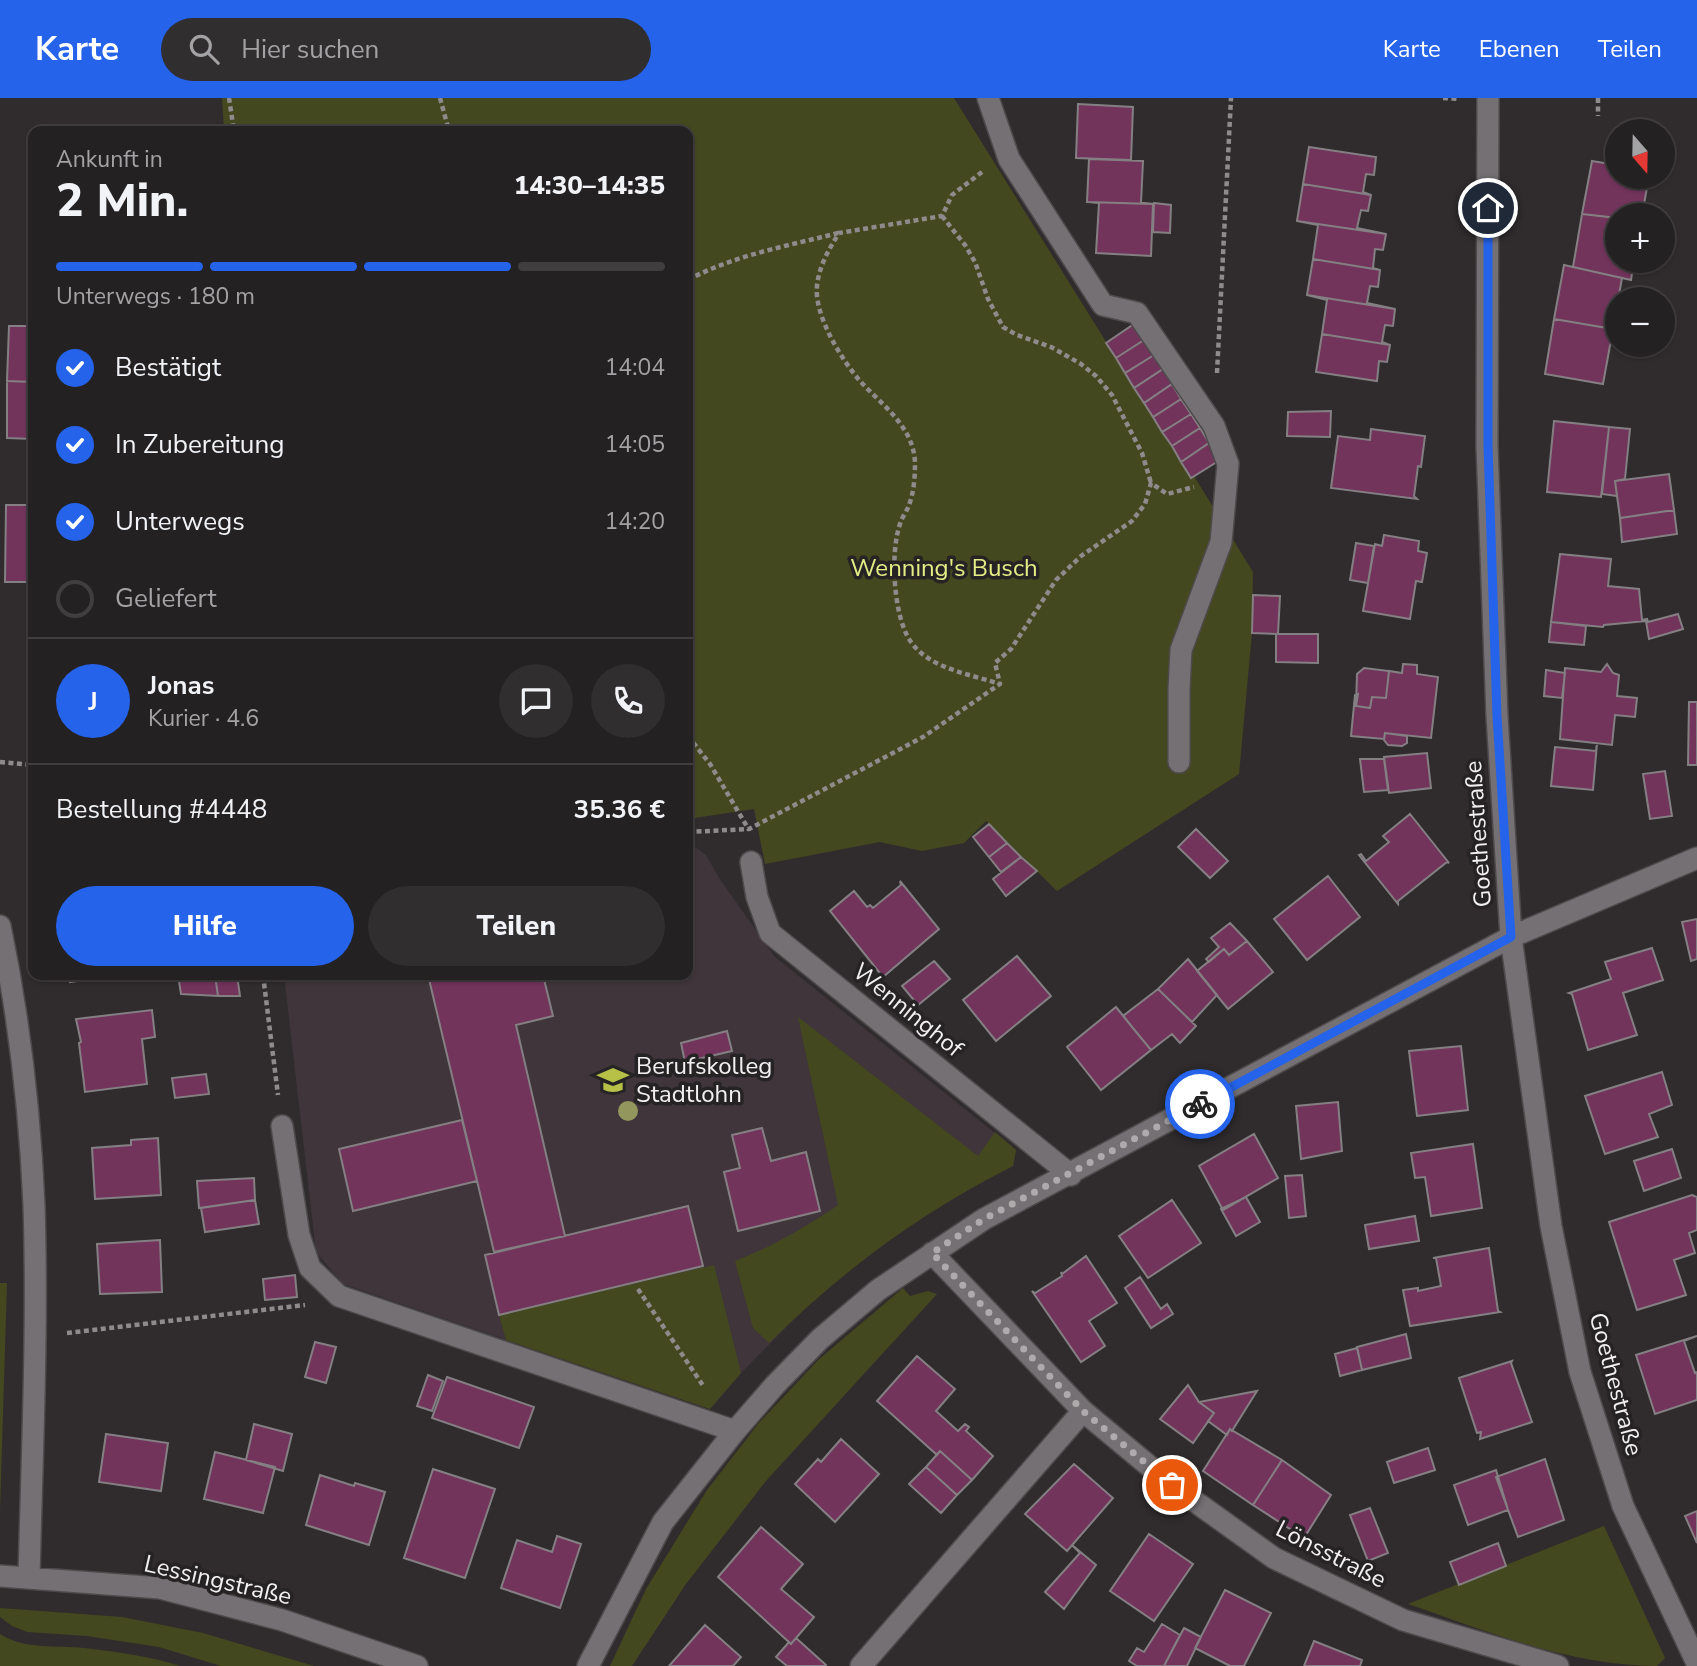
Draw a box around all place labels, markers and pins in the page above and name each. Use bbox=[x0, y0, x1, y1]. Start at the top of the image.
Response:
pin bbox=[1458, 178, 1518, 238]
place label: Berufskolleg Stadtlohn bbox=[636, 1050, 772, 1110]
school or university icon: Berufskolleg Stadtlohn bbox=[596, 1063, 630, 1097]
pin bbox=[1142, 1455, 1202, 1515]

